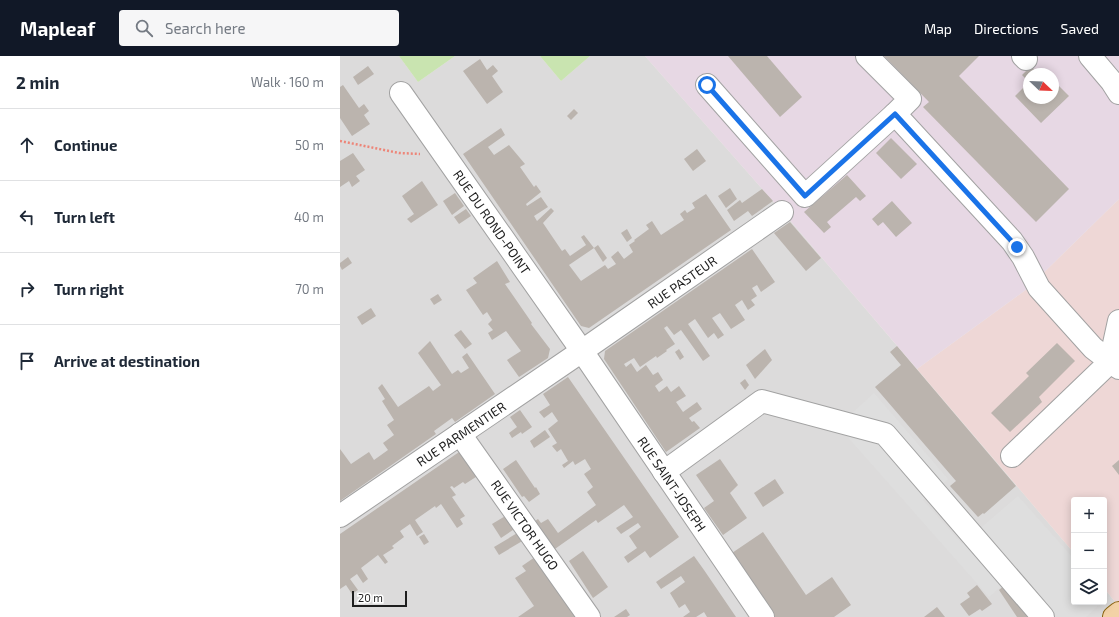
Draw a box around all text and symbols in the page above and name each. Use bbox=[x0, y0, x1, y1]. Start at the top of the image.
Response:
search box bbox=[119, 10, 399, 46]
text: Mapleaf bbox=[20, 17, 95, 40]
icon: search bbox=[133, 17, 155, 39]
text: Search here bbox=[165, 19, 246, 37]
text: Map bbox=[924, 20, 952, 37]
text: Directions bbox=[974, 20, 1039, 37]
text: Saved bbox=[1061, 20, 1099, 37]
north arrow bbox=[1023, 68, 1059, 104]
text: 2 min bbox=[16, 72, 59, 92]
text: Walk · 160 m bbox=[251, 74, 324, 90]
route start bbox=[698, 76, 716, 94]
icon: ahead bbox=[16, 134, 38, 156]
text: Continue bbox=[54, 136, 117, 154]
text: 50 m bbox=[295, 137, 324, 153]
street label: RUE DU ROND-POINT bbox=[450, 167, 534, 278]
icon: left bbox=[16, 206, 38, 228]
text: Turn left bbox=[54, 208, 115, 226]
text: 40 m bbox=[294, 209, 324, 225]
route end bbox=[1008, 238, 1026, 256]
street label: RUE PASTEUR bbox=[644, 252, 720, 312]
icon: right bbox=[16, 278, 38, 300]
text: Turn right bbox=[54, 280, 124, 298]
text: 70 m bbox=[295, 281, 324, 297]
icon: arrive bbox=[16, 350, 38, 372]
text: Arrive at destination bbox=[54, 352, 200, 370]
street label: RUE PARMENTIER bbox=[413, 398, 509, 470]
street label: RUE SAINT-JOSEPH bbox=[634, 434, 710, 534]
street label: RUE VICTOR HUGO bbox=[488, 477, 562, 573]
map controls bbox=[1071, 497, 1107, 605]
button: + bbox=[1071, 497, 1107, 533]
button: − bbox=[1071, 533, 1107, 569]
button: layers bbox=[1071, 569, 1107, 605]
scale bar bbox=[352, 589, 407, 608]
text: 20 m bbox=[358, 591, 383, 604]

